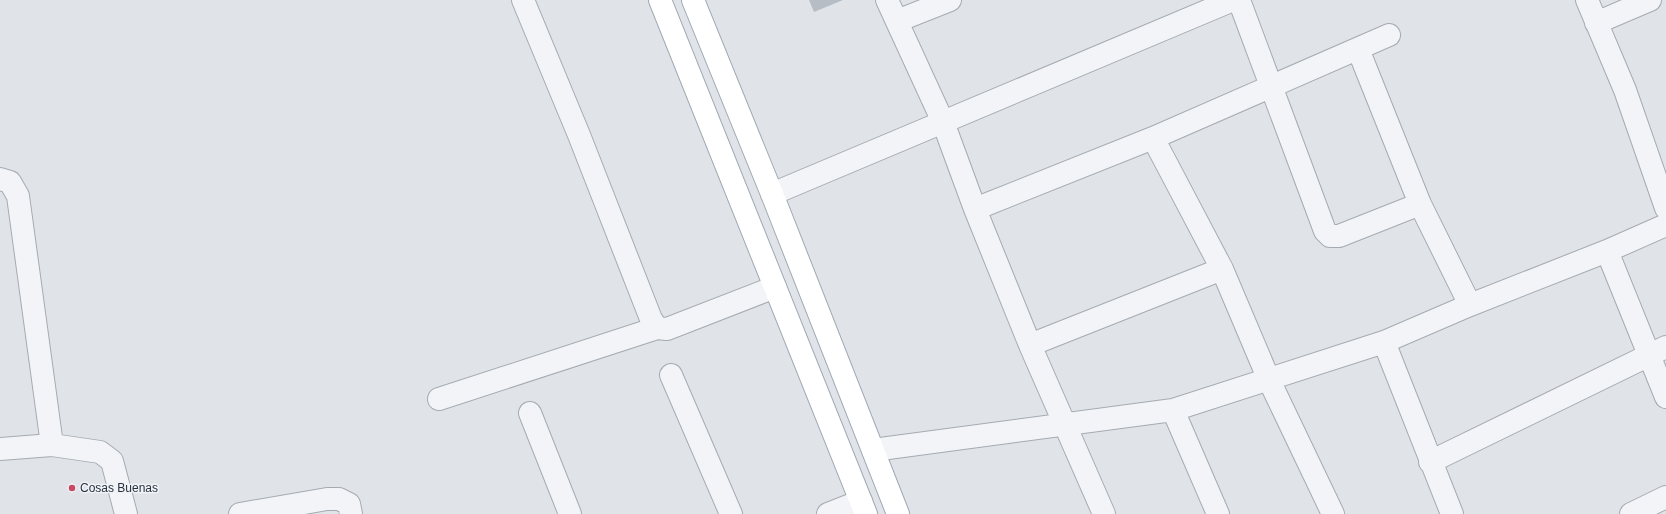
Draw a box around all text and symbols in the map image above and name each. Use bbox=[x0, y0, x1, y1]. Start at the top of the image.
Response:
place label: Cosas Buenas bbox=[80, 481, 158, 495]
marker: Cosas Buenas bbox=[67, 483, 77, 493]

